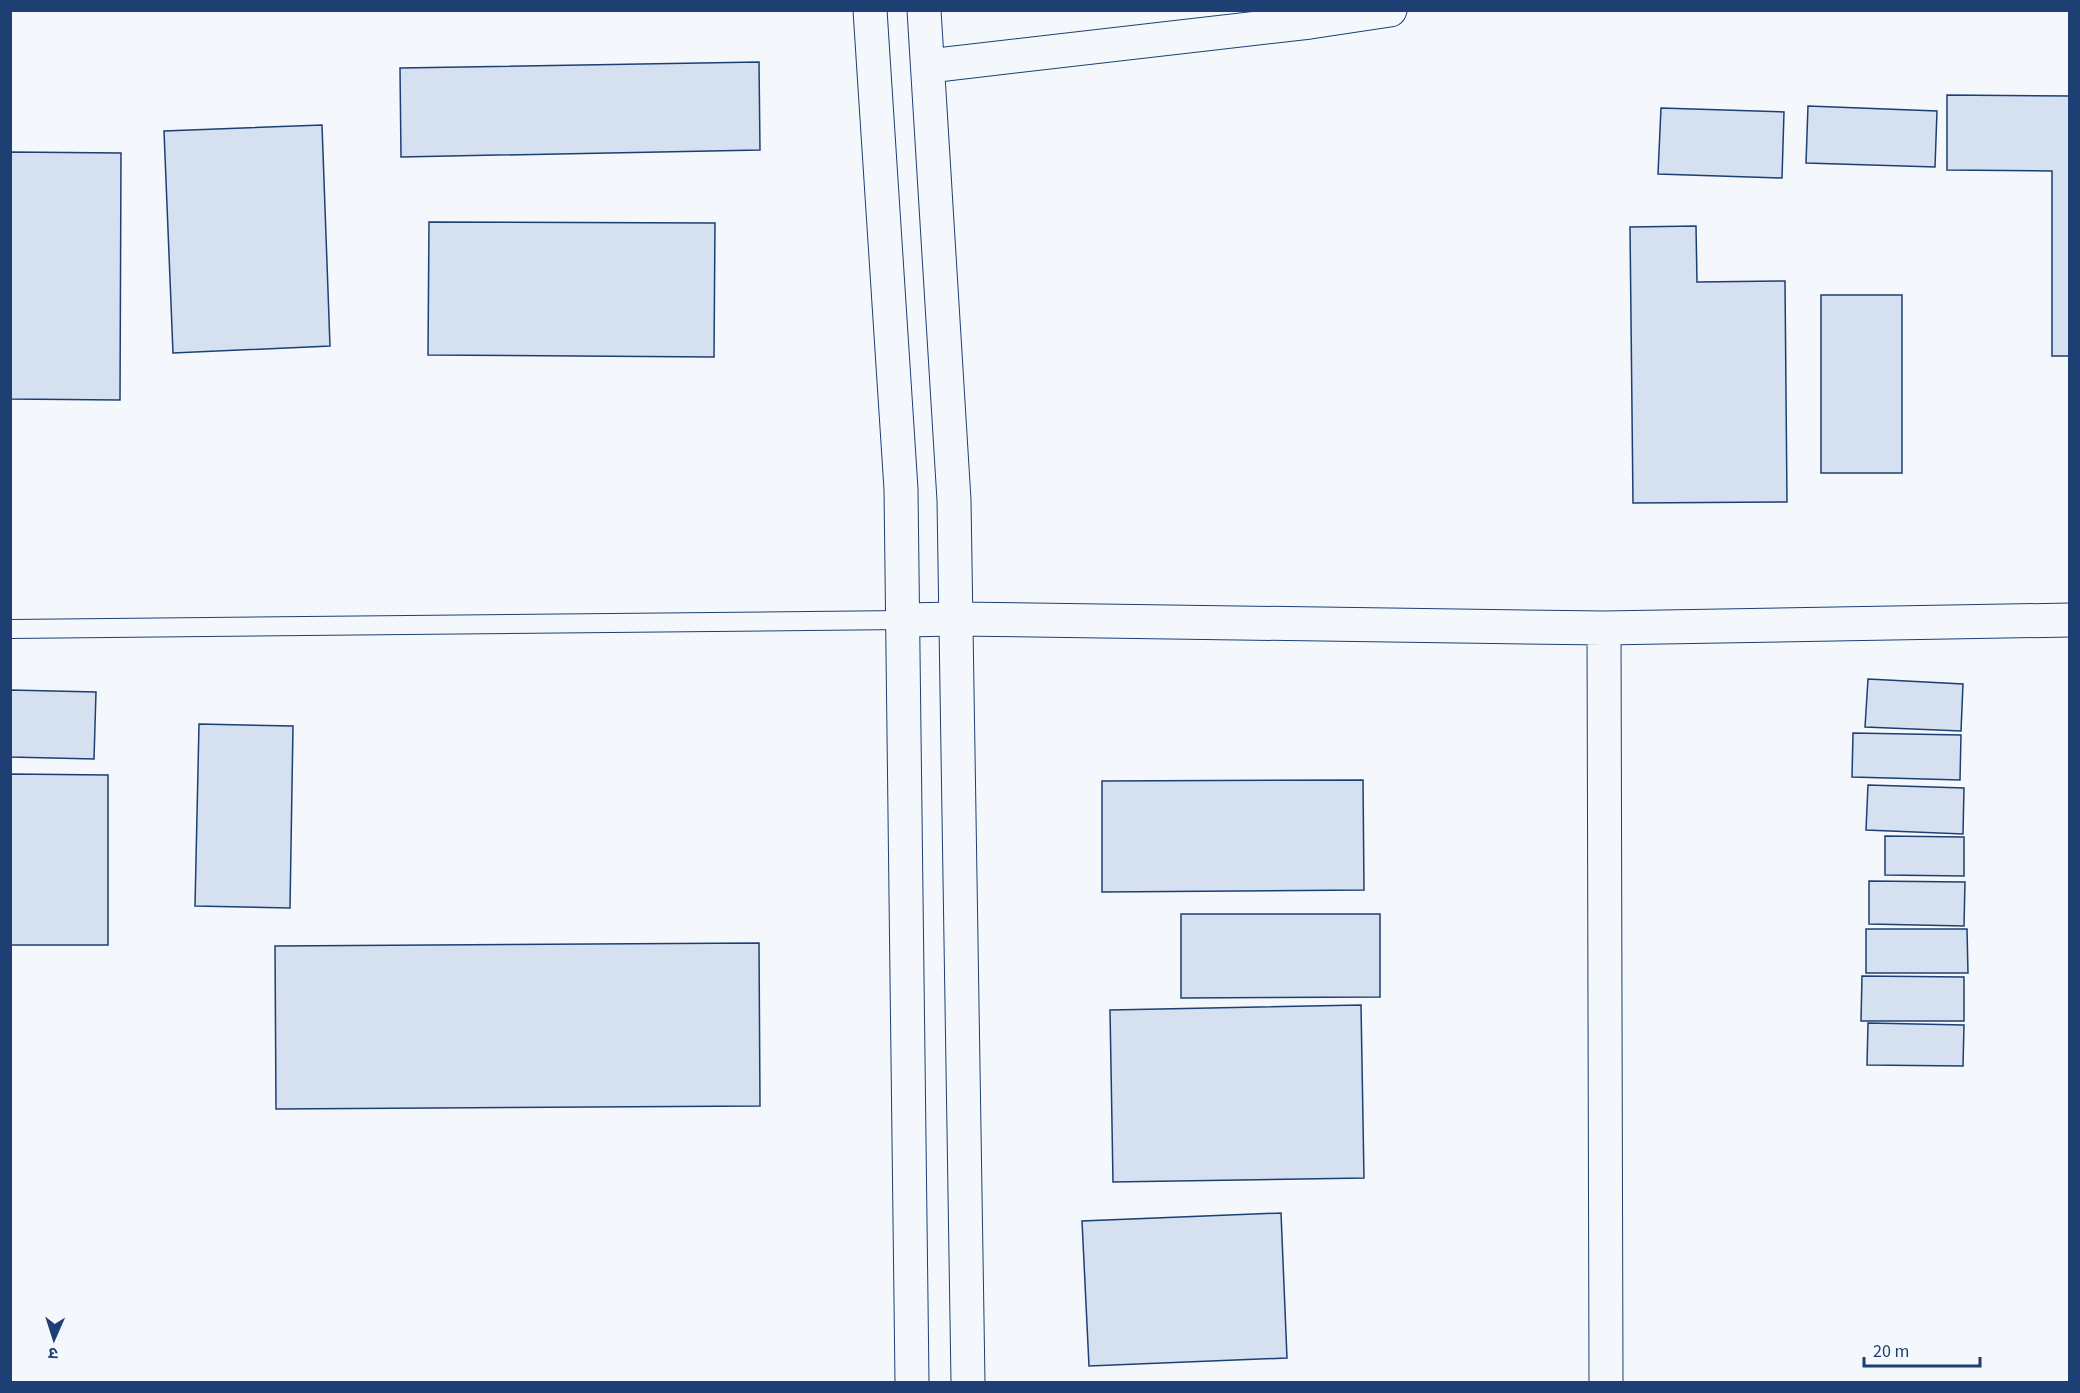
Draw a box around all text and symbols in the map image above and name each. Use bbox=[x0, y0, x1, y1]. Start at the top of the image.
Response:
north arrow bbox=[24, 1309, 84, 1369]
scale bar bbox=[1864, 1330, 1980, 1368]
text: 20 m bbox=[1873, 1339, 1909, 1364]
text: उ bbox=[47, 1342, 59, 1364]

